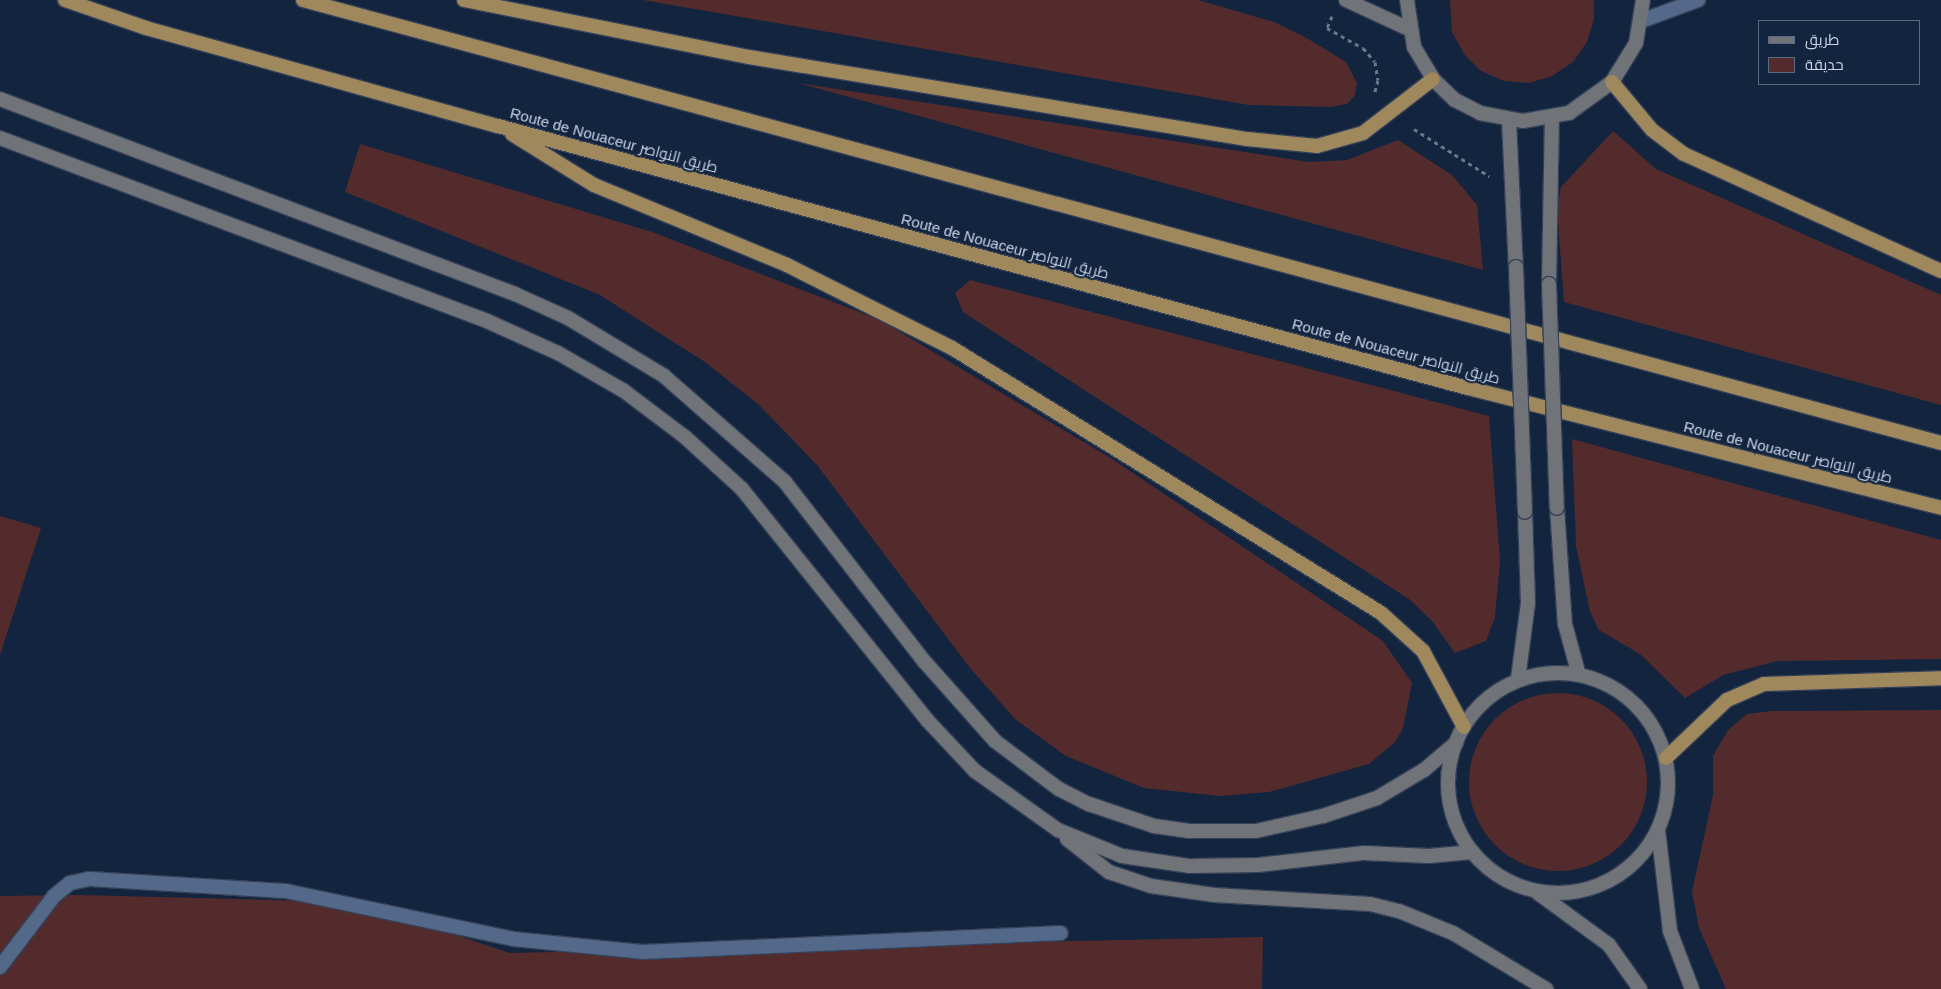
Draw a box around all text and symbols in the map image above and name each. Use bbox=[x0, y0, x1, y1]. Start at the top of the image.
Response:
legend bbox=[1758, 20, 1921, 85]
text: طريق bbox=[1805, 31, 1839, 48]
text: حديقة bbox=[1805, 56, 1844, 73]
street label: Route de Nouaceur طريق النواصر bbox=[508, 104, 720, 176]
street label: Route de Nouaceur طريق النواصر bbox=[899, 210, 1111, 282]
street label: Route de Nouaceur طريق النواصر bbox=[1290, 315, 1502, 387]
street label: Route de Nouaceur طريق النواصر bbox=[1682, 417, 1894, 487]

